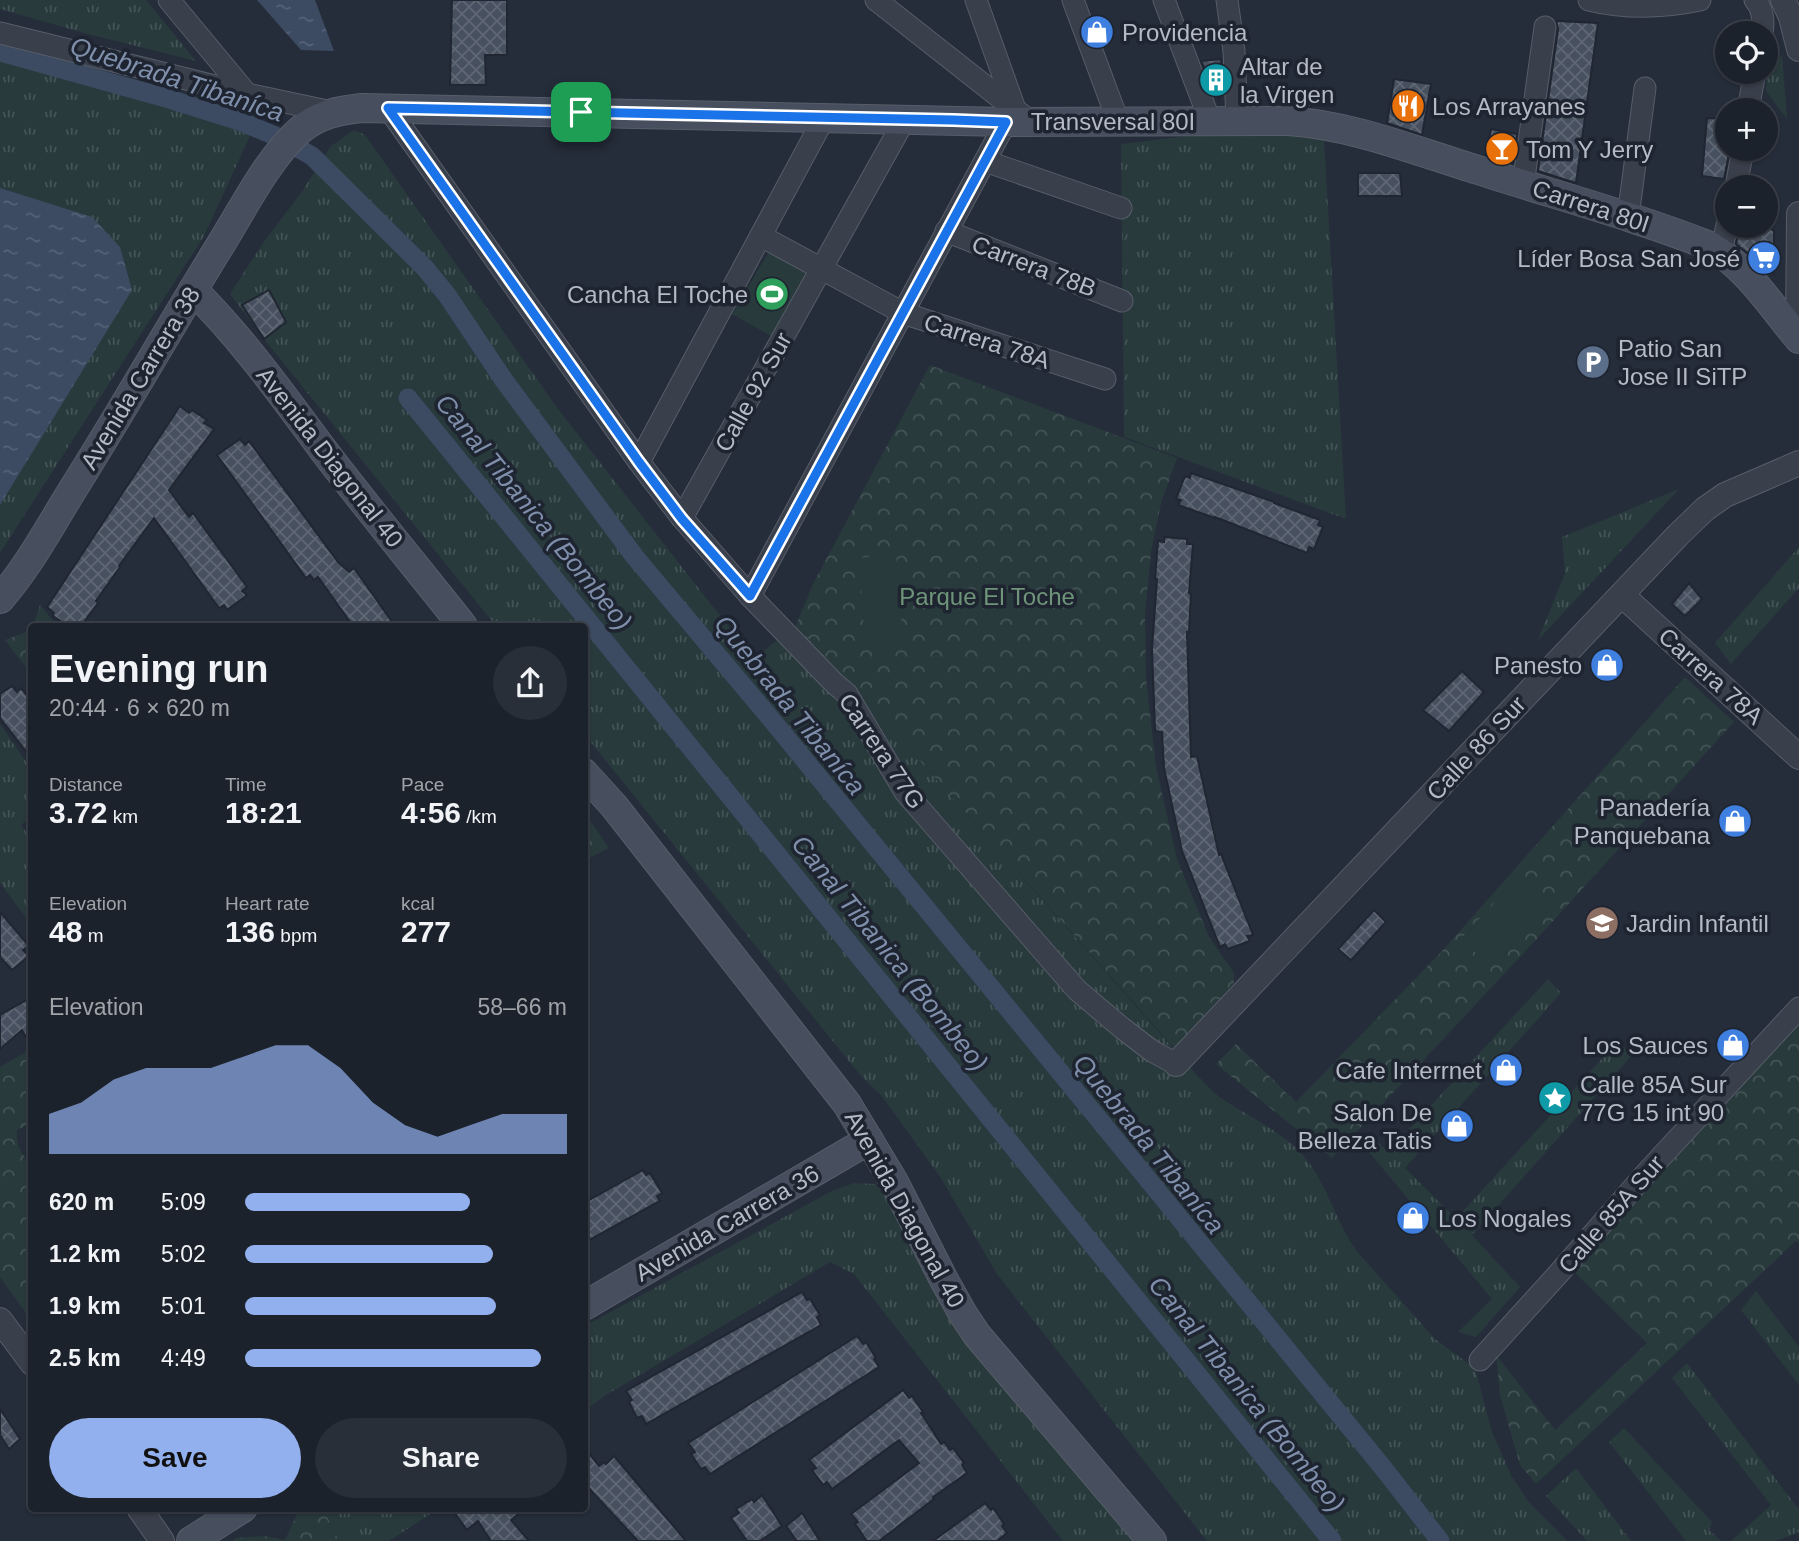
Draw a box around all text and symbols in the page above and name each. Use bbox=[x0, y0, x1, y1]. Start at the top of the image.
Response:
shop icon: Providencia bbox=[1078, 13, 1116, 51]
place label: Providencia bbox=[1122, 19, 1248, 46]
map controls bbox=[1715, 21, 1778, 238]
button: locate bbox=[1715, 21, 1778, 84]
water label: Quebrada Tibaníca bbox=[67, 30, 287, 128]
place label: Altar de la Virgen bbox=[1240, 53, 1334, 108]
building icon: Altar de la Virgen bbox=[1197, 61, 1235, 99]
pin bbox=[551, 82, 611, 142]
restaurant icon: Los Arrayanes bbox=[1389, 87, 1427, 125]
icon: arrive bbox=[562, 93, 600, 131]
place label: Los Arrayanes bbox=[1432, 93, 1585, 120]
button: + bbox=[1715, 98, 1778, 161]
street label: Transversal 80I bbox=[1031, 108, 1195, 135]
bar icon: Tom Y Jerry bbox=[1483, 130, 1521, 168]
place label: Tom Y Jerry bbox=[1526, 136, 1653, 163]
street label: Carrera 80I bbox=[1529, 174, 1653, 238]
button: − bbox=[1715, 175, 1778, 238]
street label: Carrera 78B bbox=[968, 230, 1100, 302]
supermarket icon: Líder Bosa San José bbox=[1745, 239, 1783, 277]
place label: Líder Bosa San José bbox=[1517, 245, 1740, 272]
sports icon: Cancha El Toche bbox=[753, 275, 791, 313]
place label: Cancha El Toche bbox=[567, 281, 748, 308]
street label: Avenida Carrera 38 bbox=[75, 282, 205, 474]
street label: Carrera 78A bbox=[921, 308, 1053, 374]
street label: Calle 92 Sur bbox=[709, 328, 797, 456]
place label: Patio San Jose II SiTP bbox=[1618, 335, 1747, 390]
parking icon: Patio San Jose II SiTP bbox=[1574, 343, 1612, 381]
street label: Avenida Diagonal 40 bbox=[251, 362, 409, 552]
water label: Canal Tibanica (Bombeo) bbox=[430, 388, 638, 636]
park label: Parque El Toche bbox=[899, 583, 1075, 610]
water label: Quebrada Tibaníca bbox=[708, 609, 872, 801]
street label: Carrera 78A bbox=[1653, 622, 1769, 730]
button: share bbox=[493, 646, 567, 720]
shop icon: Panesto bbox=[1588, 646, 1626, 684]
text: Evening run bbox=[49, 648, 269, 690]
place label: Panesto bbox=[1494, 652, 1582, 679]
street label: Carrera 77G bbox=[834, 688, 930, 814]
street label: Calle 86 Sur bbox=[1421, 690, 1531, 806]
text: 20:44 · 6 × 620 m bbox=[49, 695, 230, 721]
text: Distance bbox=[49, 774, 123, 795]
text: Time bbox=[225, 774, 267, 795]
text: Pace bbox=[401, 774, 444, 795]
place label: Panadería Panquebana bbox=[1574, 794, 1711, 849]
text: 3.72 bbox=[49, 796, 107, 829]
text: 18:21 bbox=[225, 796, 302, 829]
text: 4:56 bbox=[401, 796, 461, 829]
shop icon: Panadería Panquebana bbox=[1716, 802, 1754, 840]
text: km bbox=[107, 806, 138, 827]
text: /km bbox=[461, 806, 497, 827]
water label: Canal Tibanica (Bombeo) bbox=[786, 829, 994, 1077]
text: Elevation bbox=[49, 893, 127, 914]
text: Heart rate bbox=[225, 893, 309, 914]
text: kcal bbox=[401, 893, 435, 914]
school or university icon: Jardin Infantil bbox=[1583, 904, 1621, 942]
place label: Jardin Infantil bbox=[1626, 910, 1769, 937]
text: 48 bbox=[49, 915, 82, 948]
text: 136 bbox=[225, 915, 275, 948]
text: 277 bbox=[401, 915, 451, 948]
text: m bbox=[82, 925, 103, 946]
text: bpm bbox=[275, 925, 317, 946]
text: Elevation bbox=[49, 994, 144, 1020]
text: 58–66 m bbox=[477, 994, 567, 1020]
shop icon: Los Sauces bbox=[1714, 1026, 1752, 1064]
place label: Los Sauces bbox=[1583, 1032, 1708, 1059]
water label: Quebrada Tibaníca bbox=[1067, 1048, 1231, 1240]
shop icon: Cafe Interrnet bbox=[1487, 1051, 1525, 1089]
place label: Cafe Interrnet bbox=[1335, 1057, 1482, 1084]
place label: Calle 85A Sur 77G 15 int 90 bbox=[1580, 1071, 1727, 1126]
place icon: Calle 85A Sur 77G 15 int 90 bbox=[1536, 1079, 1574, 1117]
place label: Salon De Belleza Tatis bbox=[1298, 1099, 1432, 1154]
street label: Avenida Diagonal 40 bbox=[840, 1106, 970, 1312]
shop icon: Salon De Belleza Tatis bbox=[1438, 1107, 1476, 1145]
street label: Calle 85A Sur bbox=[1553, 1150, 1669, 1278]
street label: Avenida Carrera 36 bbox=[630, 1159, 824, 1287]
text: 620 m bbox=[49, 1189, 114, 1215]
text: 5:09 bbox=[161, 1189, 206, 1215]
shop icon: Los Nogales bbox=[1394, 1199, 1432, 1237]
place label: Los Nogales bbox=[1438, 1205, 1571, 1232]
text: 1.2 km bbox=[49, 1241, 121, 1267]
text: 5:02 bbox=[161, 1241, 206, 1267]
water label: Canal Tibanica (Bombeo) bbox=[1143, 1270, 1351, 1518]
text: 1.9 km bbox=[49, 1293, 121, 1319]
text: 5:01 bbox=[161, 1293, 206, 1319]
text: 2.5 km bbox=[49, 1345, 121, 1371]
text: 4:49 bbox=[161, 1345, 206, 1371]
button: Save bbox=[49, 1418, 301, 1498]
button: Share bbox=[315, 1418, 567, 1498]

